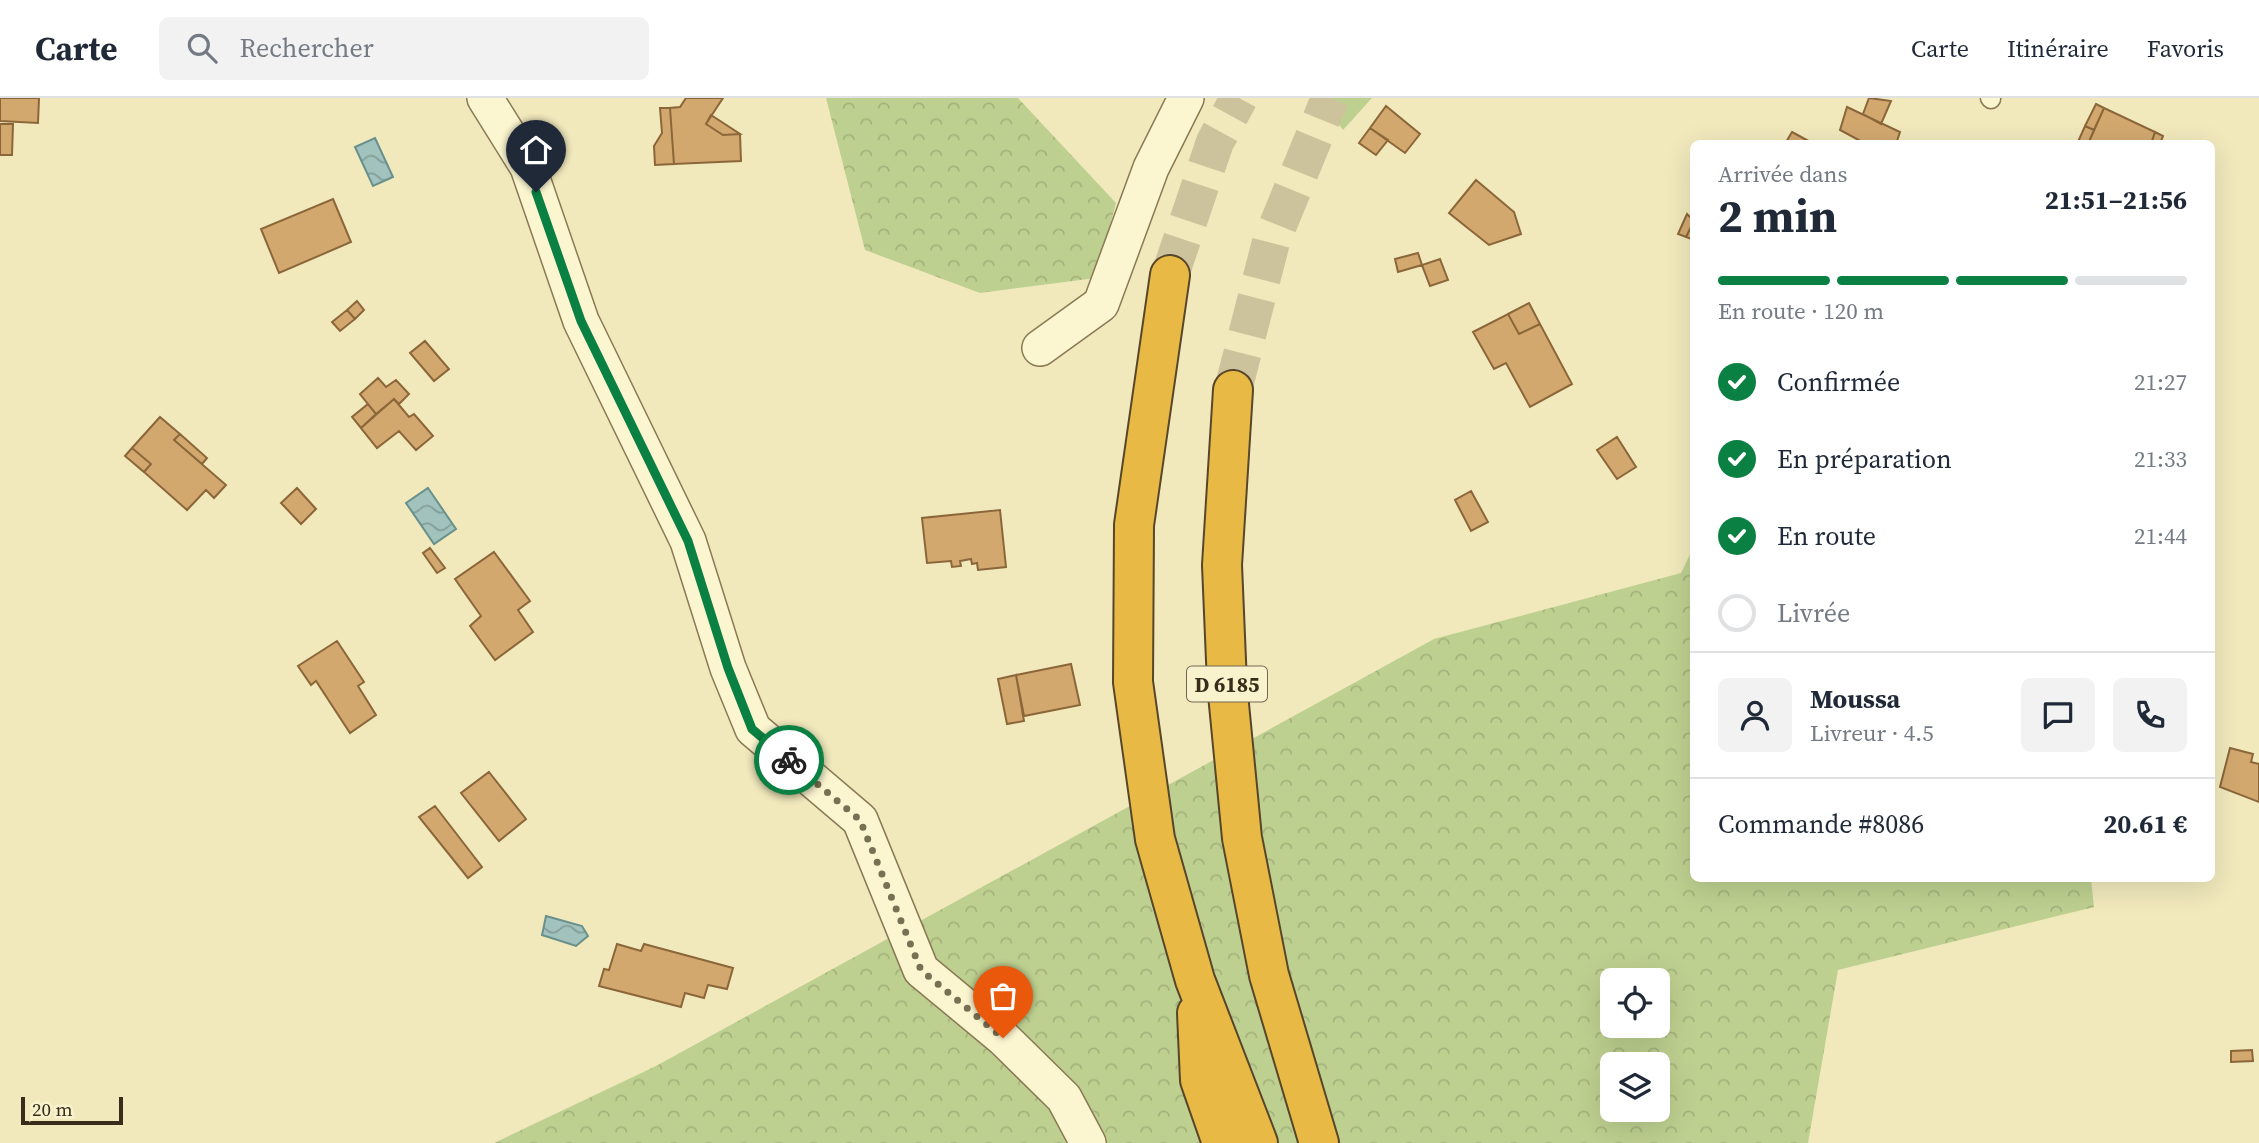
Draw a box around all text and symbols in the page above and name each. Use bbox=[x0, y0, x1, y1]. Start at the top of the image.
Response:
search box bbox=[159, 17, 649, 80]
text: Carte bbox=[35, 26, 117, 71]
icon: search bbox=[183, 29, 221, 67]
text: Rechercher bbox=[239, 30, 374, 66]
text: Carte bbox=[1911, 32, 1969, 65]
text: Itinéraire bbox=[2007, 32, 2109, 65]
text: Favoris bbox=[2147, 32, 2224, 65]
pin bbox=[506, 120, 566, 192]
icon: home bbox=[517, 131, 555, 169]
text: Arrivée dans bbox=[1718, 158, 1848, 190]
text: 21:51–21:56 bbox=[2045, 182, 2187, 218]
text: 2 min bbox=[1718, 184, 1837, 247]
text: En route · 120 m bbox=[1718, 295, 1884, 327]
icon: check bbox=[1718, 363, 1756, 401]
text: Confirmée bbox=[1777, 364, 1900, 400]
text: 21:27 bbox=[2134, 366, 2187, 398]
icon: check bbox=[1718, 440, 1756, 478]
text: En préparation bbox=[1777, 441, 1952, 477]
text: 21:33 bbox=[2134, 443, 2187, 475]
icon: check bbox=[1718, 517, 1756, 555]
text: En route bbox=[1777, 518, 1876, 554]
text: 21:44 bbox=[2134, 520, 2187, 552]
text: Livrée bbox=[1777, 595, 1850, 631]
road number: D 6185 bbox=[1187, 666, 1267, 702]
button: person bbox=[1718, 678, 1792, 752]
button: chat bbox=[2021, 678, 2095, 752]
button: phone bbox=[2113, 678, 2187, 752]
text: Moussa bbox=[1810, 681, 1900, 717]
text: Livreur · 4.5 bbox=[1810, 717, 1934, 749]
courier bbox=[754, 725, 824, 795]
icon: bike bbox=[770, 741, 808, 779]
text: Commande #8086 bbox=[1718, 806, 1924, 842]
text: 20.61 € bbox=[2103, 806, 2187, 842]
pin bbox=[973, 966, 1033, 1038]
map controls bbox=[1600, 968, 1670, 1122]
button: locate bbox=[1600, 968, 1670, 1038]
icon: bag bbox=[984, 977, 1022, 1015]
button: layers bbox=[1600, 1052, 1670, 1122]
scale bar bbox=[21, 1094, 122, 1126]
text: 20 m bbox=[32, 1096, 73, 1122]

